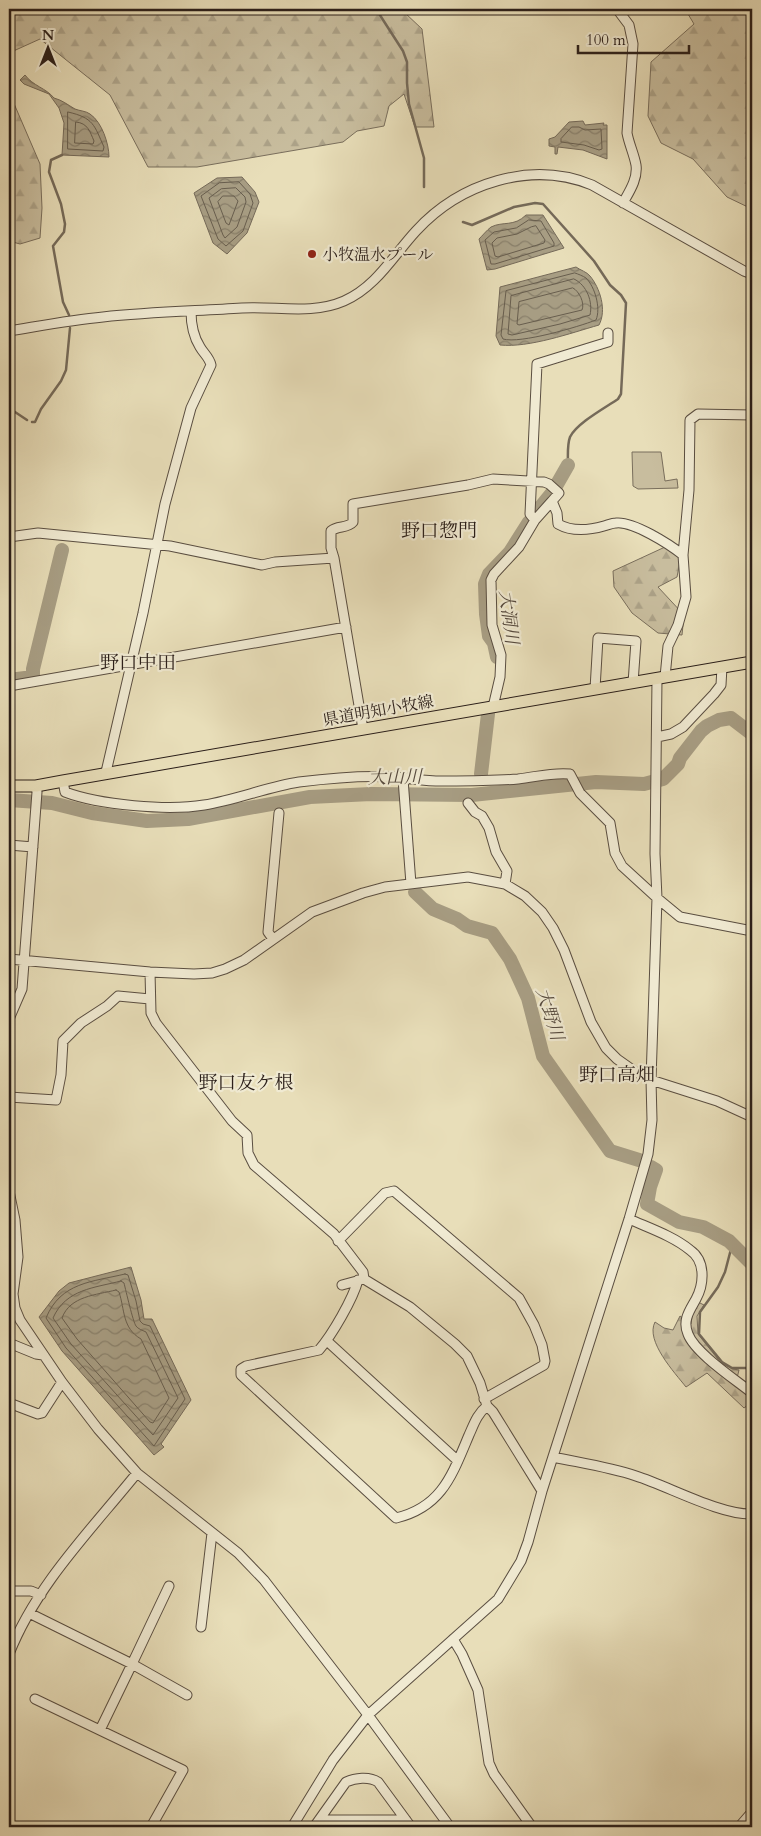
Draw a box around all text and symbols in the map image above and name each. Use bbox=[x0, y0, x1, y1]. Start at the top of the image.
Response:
north arrow bbox=[22, 22, 72, 72]
scale bar bbox=[578, 22, 690, 54]
text: N bbox=[42, 26, 54, 45]
text: 100 m bbox=[586, 30, 626, 50]
place label: 小牧温水プール bbox=[322, 244, 433, 266]
marker: 小牧温水プール bbox=[306, 248, 318, 260]
district label: 野口惣門 bbox=[401, 518, 477, 544]
water label: 大洞川 bbox=[493, 589, 524, 647]
district label: 野口中田 bbox=[100, 650, 176, 676]
street label: 県道明知小牧線 bbox=[321, 690, 435, 732]
water label: 大山川 bbox=[368, 764, 424, 790]
water label: 大野川 bbox=[530, 985, 570, 1046]
district label: 野口高畑 bbox=[579, 1062, 655, 1088]
district label: 野口友ケ根 bbox=[198, 1070, 294, 1096]

